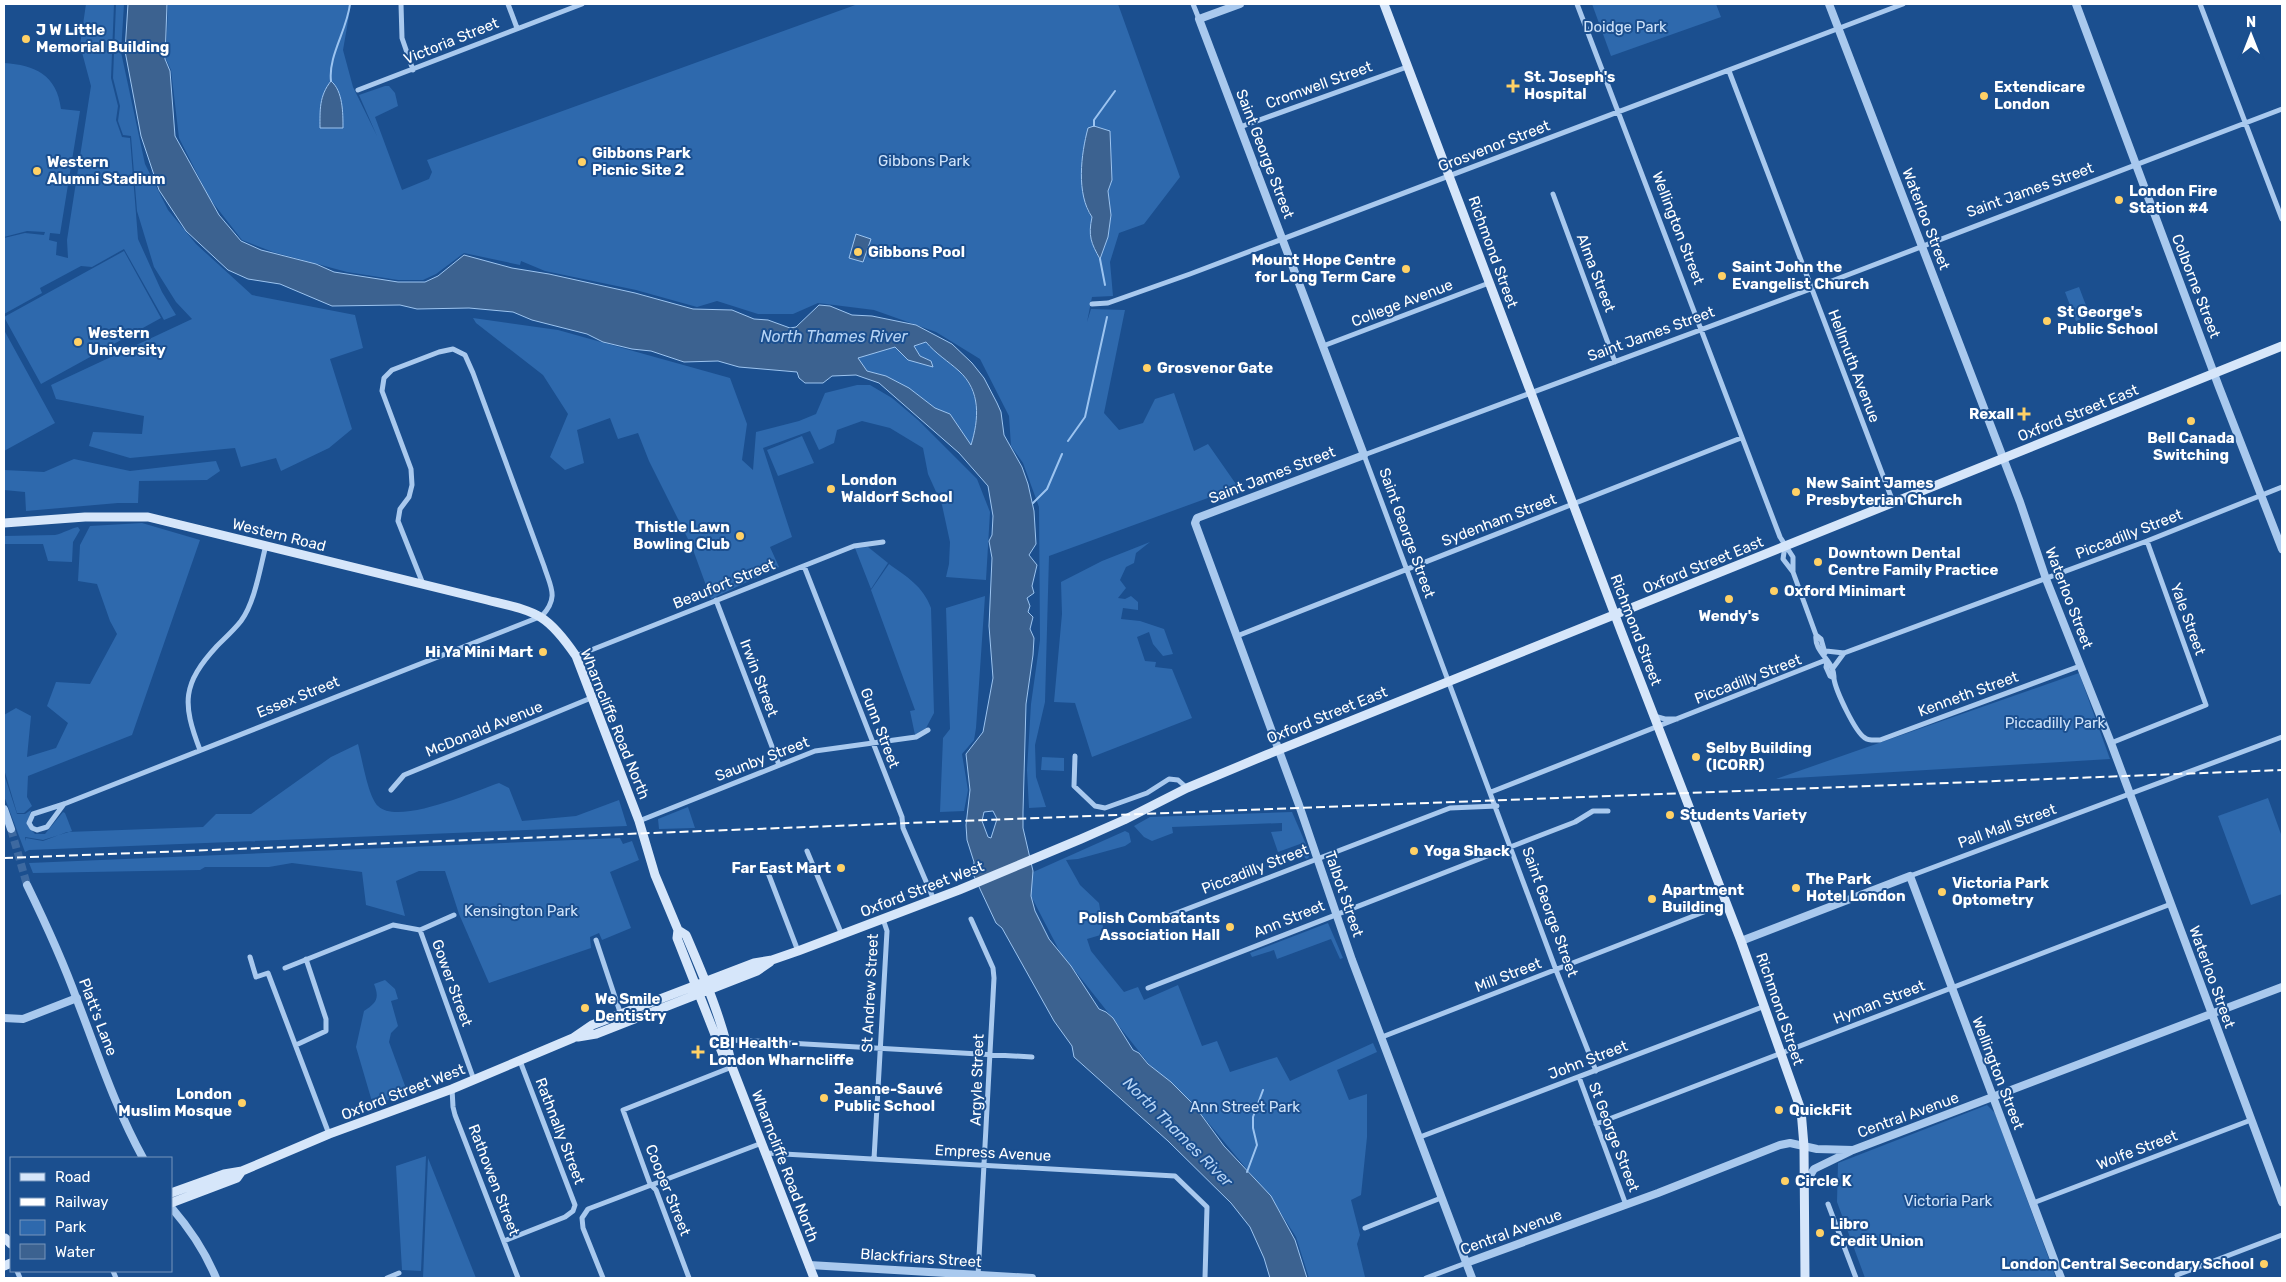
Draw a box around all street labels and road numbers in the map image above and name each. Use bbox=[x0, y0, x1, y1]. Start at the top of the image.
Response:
street label: Victoria Street bbox=[401, 14, 501, 68]
street label: Cromwell Street bbox=[1263, 57, 1375, 113]
street label: Saint George Street bbox=[1232, 87, 1298, 221]
street label: Grosvenor Street bbox=[1436, 116, 1553, 176]
street label: Saint James Street bbox=[1964, 159, 2096, 221]
street label: Waterloo Street bbox=[1898, 165, 1954, 273]
street label: Wellington Street bbox=[1648, 169, 1708, 287]
street label: Richmond Street bbox=[1464, 194, 1522, 311]
street label: Alma Street bbox=[1573, 231, 1619, 315]
street label: Colborne Street bbox=[2168, 231, 2224, 341]
street label: College Avenue bbox=[1349, 275, 1455, 331]
street label: Saint James Street bbox=[1585, 303, 1717, 365]
street label: Hellmuth Avenue bbox=[1824, 307, 1884, 425]
street label: Oxford Street East bbox=[2015, 381, 2141, 445]
street label: Saint James Street bbox=[1206, 443, 1338, 507]
street label: Saint George Street bbox=[1375, 466, 1439, 601]
street label: Sydenham Street bbox=[1439, 490, 1559, 550]
street label: Piccadilly Street bbox=[2073, 505, 2185, 563]
street label: Western Road bbox=[230, 515, 328, 555]
street label: Oxford Street East bbox=[1640, 533, 1766, 597]
street label: Waterloo Street bbox=[2041, 544, 2097, 652]
street label: Beaufort Street bbox=[670, 555, 778, 613]
street label: Richmond Street bbox=[1606, 572, 1666, 688]
street label: Yale Street bbox=[2167, 580, 2209, 658]
street label: Irwin Street bbox=[736, 637, 782, 719]
street label: Wharncliffe Road North bbox=[576, 646, 654, 802]
street label: Piccadilly Street bbox=[1692, 650, 1804, 708]
street label: Kenneth Street bbox=[1915, 667, 2021, 721]
street label: Essex Street bbox=[254, 672, 342, 722]
street label: Oxford Street East bbox=[1264, 683, 1390, 747]
street label: Gunn Street bbox=[856, 685, 904, 771]
street label: McDonald Avenue bbox=[423, 697, 545, 761]
street label: Saunby Street bbox=[712, 733, 812, 785]
street label: Pall Mall Street bbox=[1955, 800, 2059, 852]
street label: Piccadilly Street bbox=[1199, 840, 1311, 898]
street label: Saint George Street bbox=[1518, 845, 1582, 980]
street label: Talbot Street bbox=[1321, 849, 1367, 939]
street label: Oxford Street West bbox=[858, 857, 986, 921]
street label: Ann Street bbox=[1251, 897, 1327, 941]
street label: Waterloo Street bbox=[2185, 923, 2239, 1031]
street label: St Andrew Street bbox=[858, 933, 882, 1053]
street label: Gower Street bbox=[428, 937, 476, 1029]
street label: Richmond Street bbox=[1752, 950, 1808, 1068]
street label: Mill Street bbox=[1472, 954, 1544, 996]
street label: Platt's Lane bbox=[75, 976, 121, 1058]
street label: Hyman Street bbox=[1831, 976, 1927, 1028]
street label: Wellington Street bbox=[1968, 1014, 2028, 1132]
street label: Argyle Street bbox=[966, 1034, 988, 1126]
street label: John Street bbox=[1546, 1037, 1630, 1083]
street label: Oxford Street West bbox=[339, 1060, 467, 1124]
street label: Rathnally Street bbox=[531, 1075, 589, 1187]
street label: St George Street bbox=[1585, 1080, 1643, 1195]
street label: Wharncliffe Road North bbox=[748, 1088, 822, 1244]
street label: Central Avenue bbox=[1855, 1088, 1961, 1142]
street label: Rathowen Street bbox=[464, 1122, 524, 1238]
street label: Wolfe Street bbox=[2094, 1126, 2180, 1174]
street label: Empress Avenue bbox=[934, 1141, 1052, 1165]
street label: Cooper Street bbox=[641, 1142, 695, 1238]
street label: Central Avenue bbox=[1458, 1205, 1564, 1259]
street label: Blackfriars Street bbox=[860, 1245, 982, 1271]

